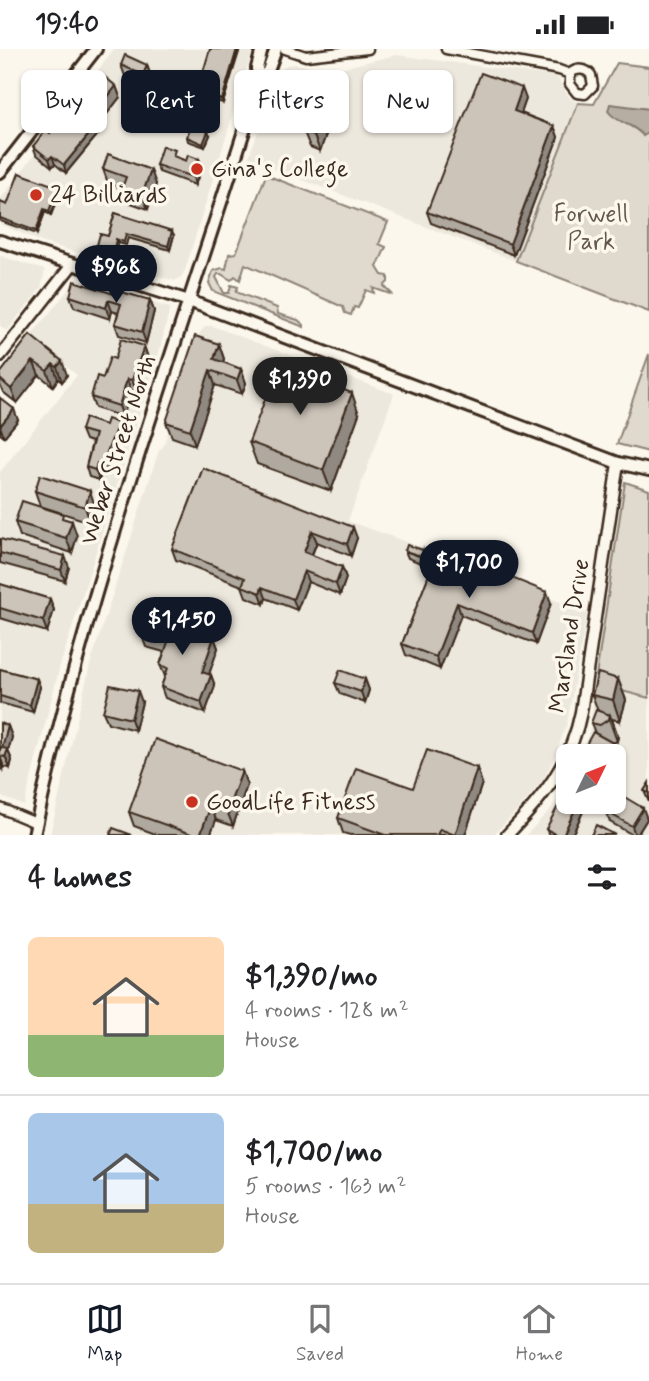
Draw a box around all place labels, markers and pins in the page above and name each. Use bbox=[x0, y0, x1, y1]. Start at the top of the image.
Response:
place label: Gina's College bbox=[211, 154, 348, 188]
marker: Gina's College bbox=[189, 161, 205, 177]
place label: 24 Billiards bbox=[50, 180, 167, 211]
marker: 24 Billiards bbox=[28, 187, 44, 203]
pin: $968 bbox=[75, 245, 157, 305]
pin: $1,390 bbox=[243, 357, 357, 417]
pin: $1,700 bbox=[412, 540, 526, 600]
pin: $1,450 bbox=[125, 597, 239, 657]
place label: GoodLife Fitness bbox=[206, 787, 375, 818]
marker: GoodLife Fitness bbox=[184, 794, 200, 810]

